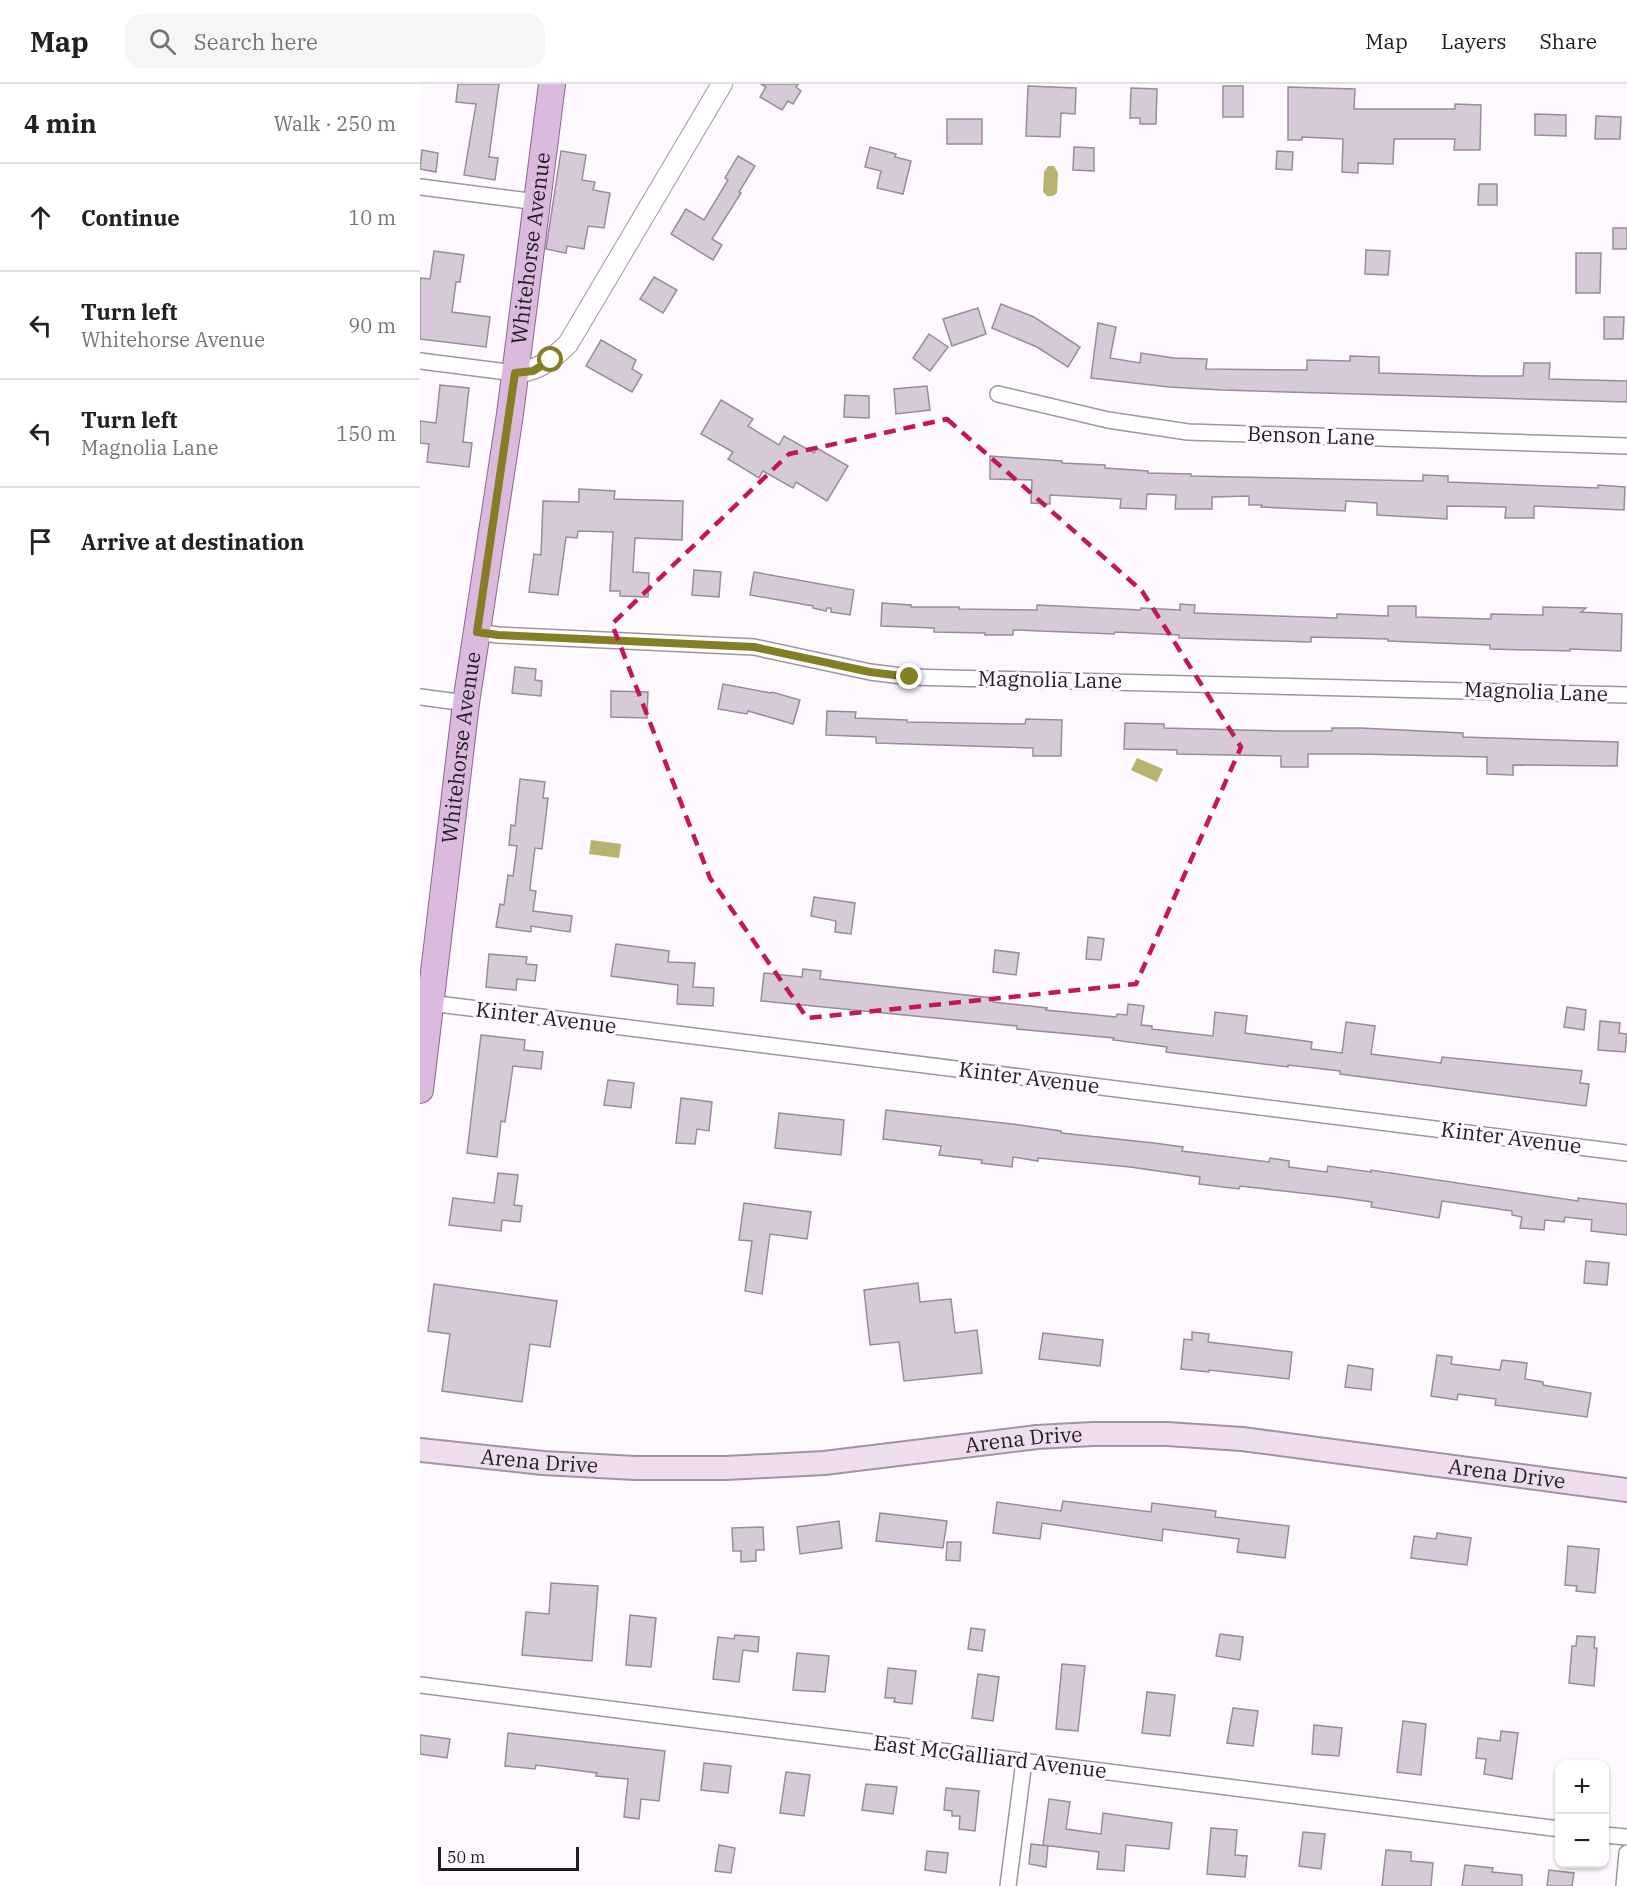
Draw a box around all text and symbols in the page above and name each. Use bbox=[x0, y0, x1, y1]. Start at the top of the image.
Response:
search box bbox=[125, 14, 545, 68]
text: Map bbox=[30, 23, 89, 60]
icon: search bbox=[146, 25, 179, 58]
text: Search here bbox=[194, 27, 318, 56]
text: Map bbox=[1365, 27, 1408, 55]
text: Layers bbox=[1441, 27, 1507, 55]
text: Share bbox=[1540, 27, 1597, 55]
text: 4 min bbox=[24, 106, 97, 140]
text: Walk · 250 m bbox=[274, 110, 396, 137]
street label: Whitehorse Avenue bbox=[504, 151, 556, 346]
icon: ahead bbox=[24, 201, 57, 234]
text: Continue bbox=[81, 203, 180, 232]
text: 10 m bbox=[348, 204, 396, 231]
text: Turn left bbox=[81, 297, 177, 326]
icon: left bbox=[24, 309, 57, 342]
text: 90 m bbox=[348, 312, 396, 339]
text: Whitehorse Avenue bbox=[81, 326, 265, 353]
route start bbox=[537, 346, 563, 372]
text: Turn left bbox=[81, 405, 177, 434]
icon: left bbox=[24, 417, 57, 450]
street label: Benson Lane bbox=[1247, 419, 1375, 451]
text: 150 m bbox=[336, 420, 396, 447]
text: Magnolia Lane bbox=[81, 434, 218, 461]
icon: arrive bbox=[24, 525, 57, 558]
text: Arrive at destination bbox=[81, 527, 304, 556]
street label: Whitehorse Avenue bbox=[434, 649, 487, 845]
route end bbox=[896, 663, 922, 689]
street label: Magnolia Lane bbox=[978, 664, 1122, 694]
street label: Magnolia Lane bbox=[1463, 674, 1609, 708]
street label: Kinter Avenue bbox=[474, 994, 618, 1040]
street label: Kinter Avenue bbox=[957, 1054, 1101, 1100]
street label: Kinter Avenue bbox=[1439, 1114, 1583, 1160]
street label: Arena Drive bbox=[963, 1420, 1083, 1459]
street label: Arena Drive bbox=[479, 1442, 599, 1479]
street label: Arena Drive bbox=[1447, 1451, 1567, 1495]
street label: East McGalliard Avenue bbox=[872, 1728, 1108, 1784]
map controls bbox=[1555, 1760, 1609, 1868]
button: + bbox=[1555, 1760, 1609, 1814]
button: − bbox=[1555, 1814, 1609, 1868]
scale bar bbox=[438, 1844, 579, 1872]
text: 50 m bbox=[447, 1847, 485, 1867]

